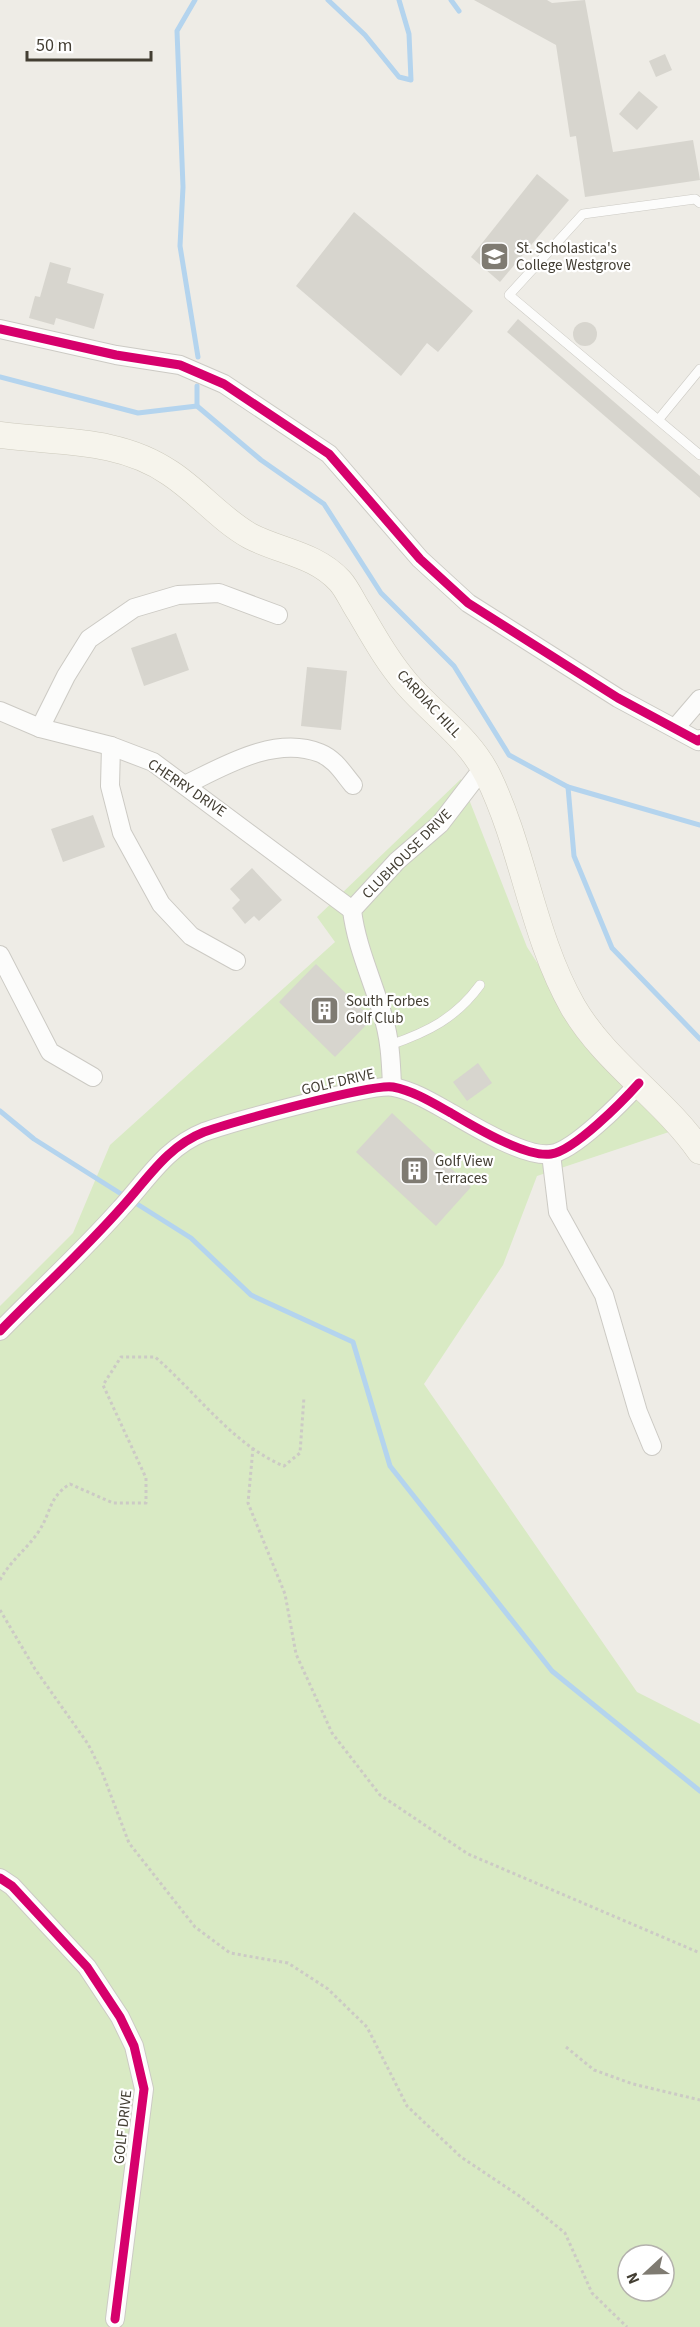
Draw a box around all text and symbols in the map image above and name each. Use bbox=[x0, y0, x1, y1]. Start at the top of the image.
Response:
scale bar bbox=[27, 24, 152, 62]
text: 50 m bbox=[36, 33, 72, 58]
place label: St. Scholastica's College Westgrove bbox=[516, 238, 631, 276]
school or university icon: St. Scholastica's College Westgrove bbox=[479, 241, 511, 273]
street label: CARDIAC HILL bbox=[392, 665, 466, 743]
street label: CHERRY DRIVE bbox=[143, 754, 231, 822]
street label: CLUBHOUSE DRIVE bbox=[357, 804, 457, 904]
place label: South Forbes Golf Club bbox=[346, 991, 429, 1029]
building icon: South Forbes Golf Club bbox=[309, 994, 341, 1026]
street label: GOLF DRIVE bbox=[299, 1063, 377, 1101]
place label: Golf View Terraces bbox=[435, 1151, 494, 1189]
building icon: Golf View Terraces bbox=[398, 1154, 430, 1186]
street label: GOLF DRIVE bbox=[109, 2089, 137, 2165]
north arrow bbox=[616, 2243, 676, 2303]
text: N bbox=[621, 2269, 645, 2287]

